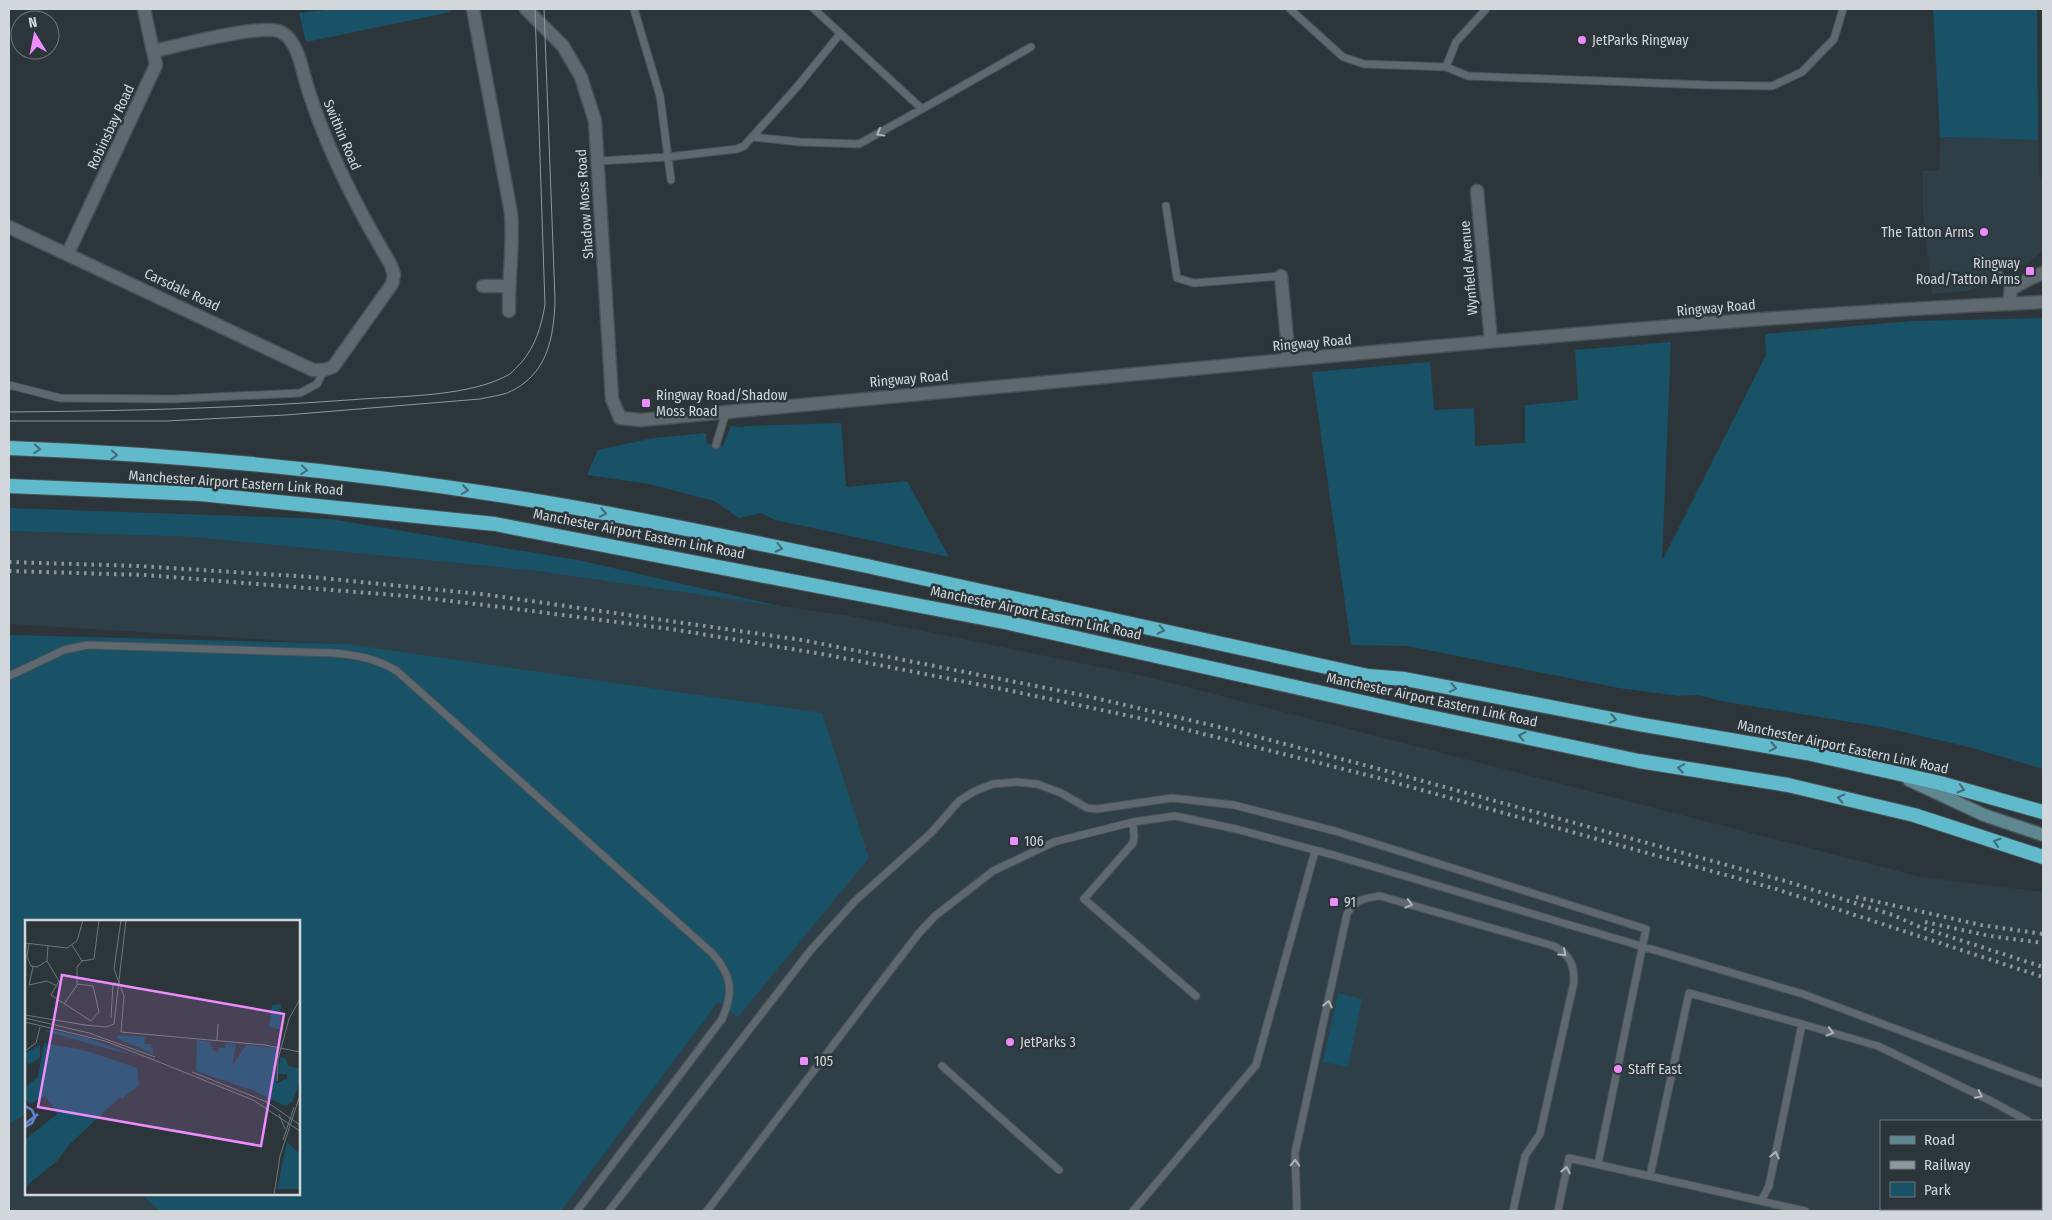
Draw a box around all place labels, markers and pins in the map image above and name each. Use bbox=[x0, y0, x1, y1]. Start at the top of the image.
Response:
place label: JetParks Ringway bbox=[1592, 32, 1689, 49]
marker: JetParks Ringway bbox=[1576, 34, 1588, 46]
place label: The Tatton Arms bbox=[1881, 224, 1974, 241]
marker: The Tatton Arms bbox=[1978, 226, 1990, 238]
place label: Ringway Road/Tatton Arms bbox=[1916, 255, 2021, 288]
marker: Ringway Road/Tatton Arms bbox=[2024, 265, 2036, 277]
place label: Ringway Road/Shadow Moss Road bbox=[656, 387, 787, 420]
marker: Ringway Road/Shadow Moss Road bbox=[640, 397, 652, 409]
place label: 106 bbox=[1024, 833, 1044, 850]
marker: 106 bbox=[1008, 835, 1020, 847]
place label: 91 bbox=[1344, 894, 1356, 911]
marker: 91 bbox=[1328, 896, 1340, 908]
place label: JetParks 3 bbox=[1020, 1034, 1076, 1051]
marker: JetParks 3 bbox=[1004, 1036, 1016, 1048]
place label: 105 bbox=[814, 1053, 833, 1070]
marker: 105 bbox=[798, 1055, 810, 1067]
place label: Staff East bbox=[1628, 1061, 1682, 1078]
marker: Staff East bbox=[1612, 1063, 1624, 1075]

